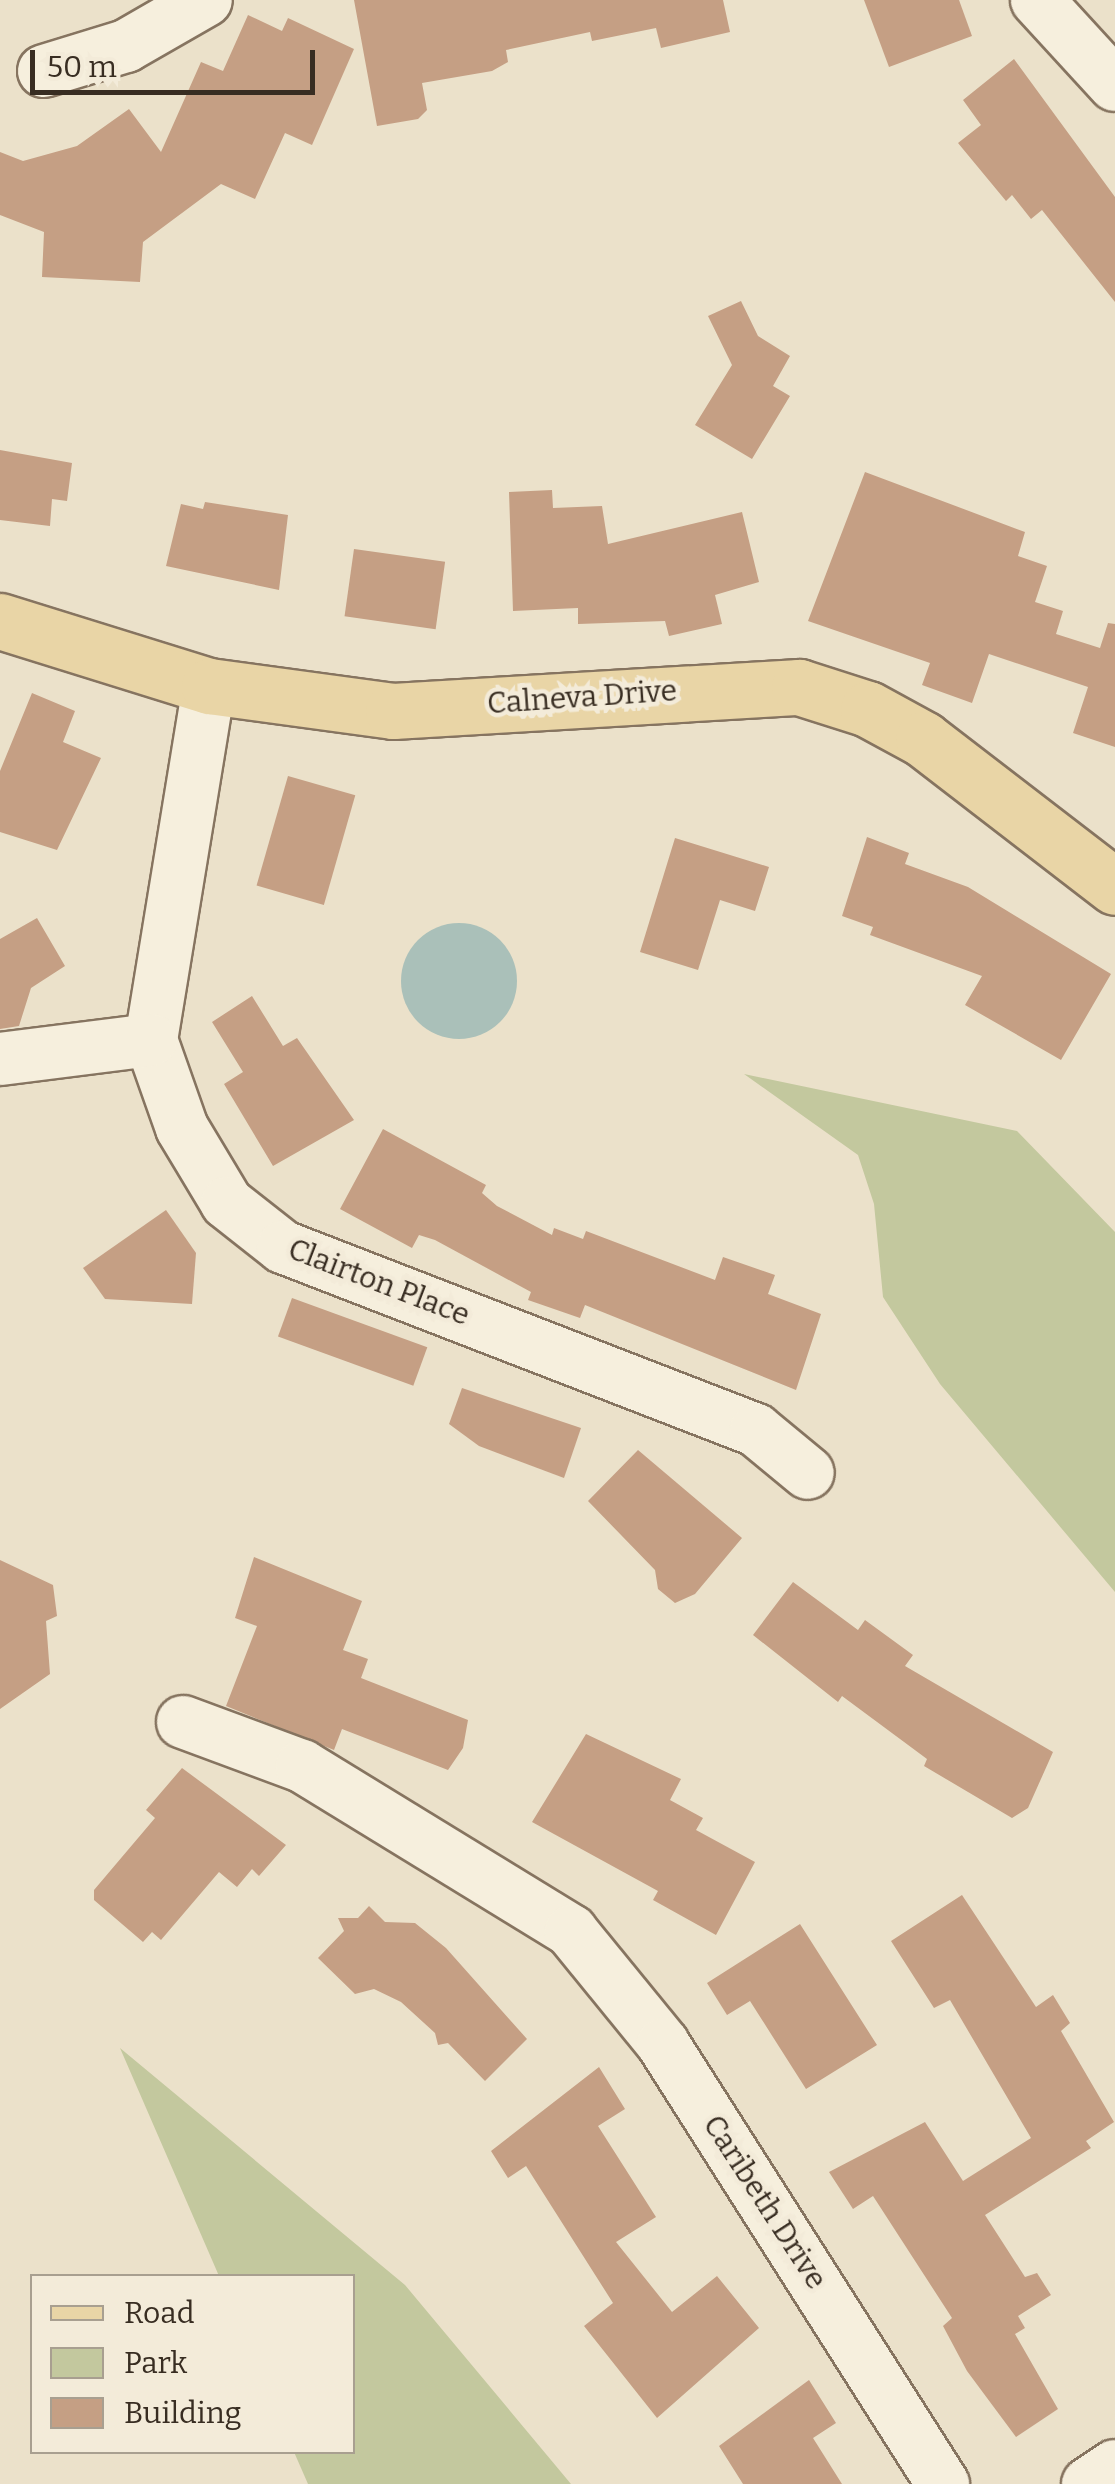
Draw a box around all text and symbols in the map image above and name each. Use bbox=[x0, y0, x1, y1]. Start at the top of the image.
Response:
scale bar bbox=[35, 30, 320, 92]
text: 50 m bbox=[47, 49, 117, 85]
street label: Calneva Drive bbox=[486, 672, 678, 722]
street label: Clairton Place bbox=[283, 1231, 475, 1333]
street label: Caribeth Drive bbox=[695, 2108, 835, 2296]
legend bbox=[30, 2274, 355, 2454]
text: Road bbox=[124, 2295, 195, 2331]
text: Park bbox=[124, 2345, 187, 2381]
text: Building bbox=[124, 2395, 242, 2431]

